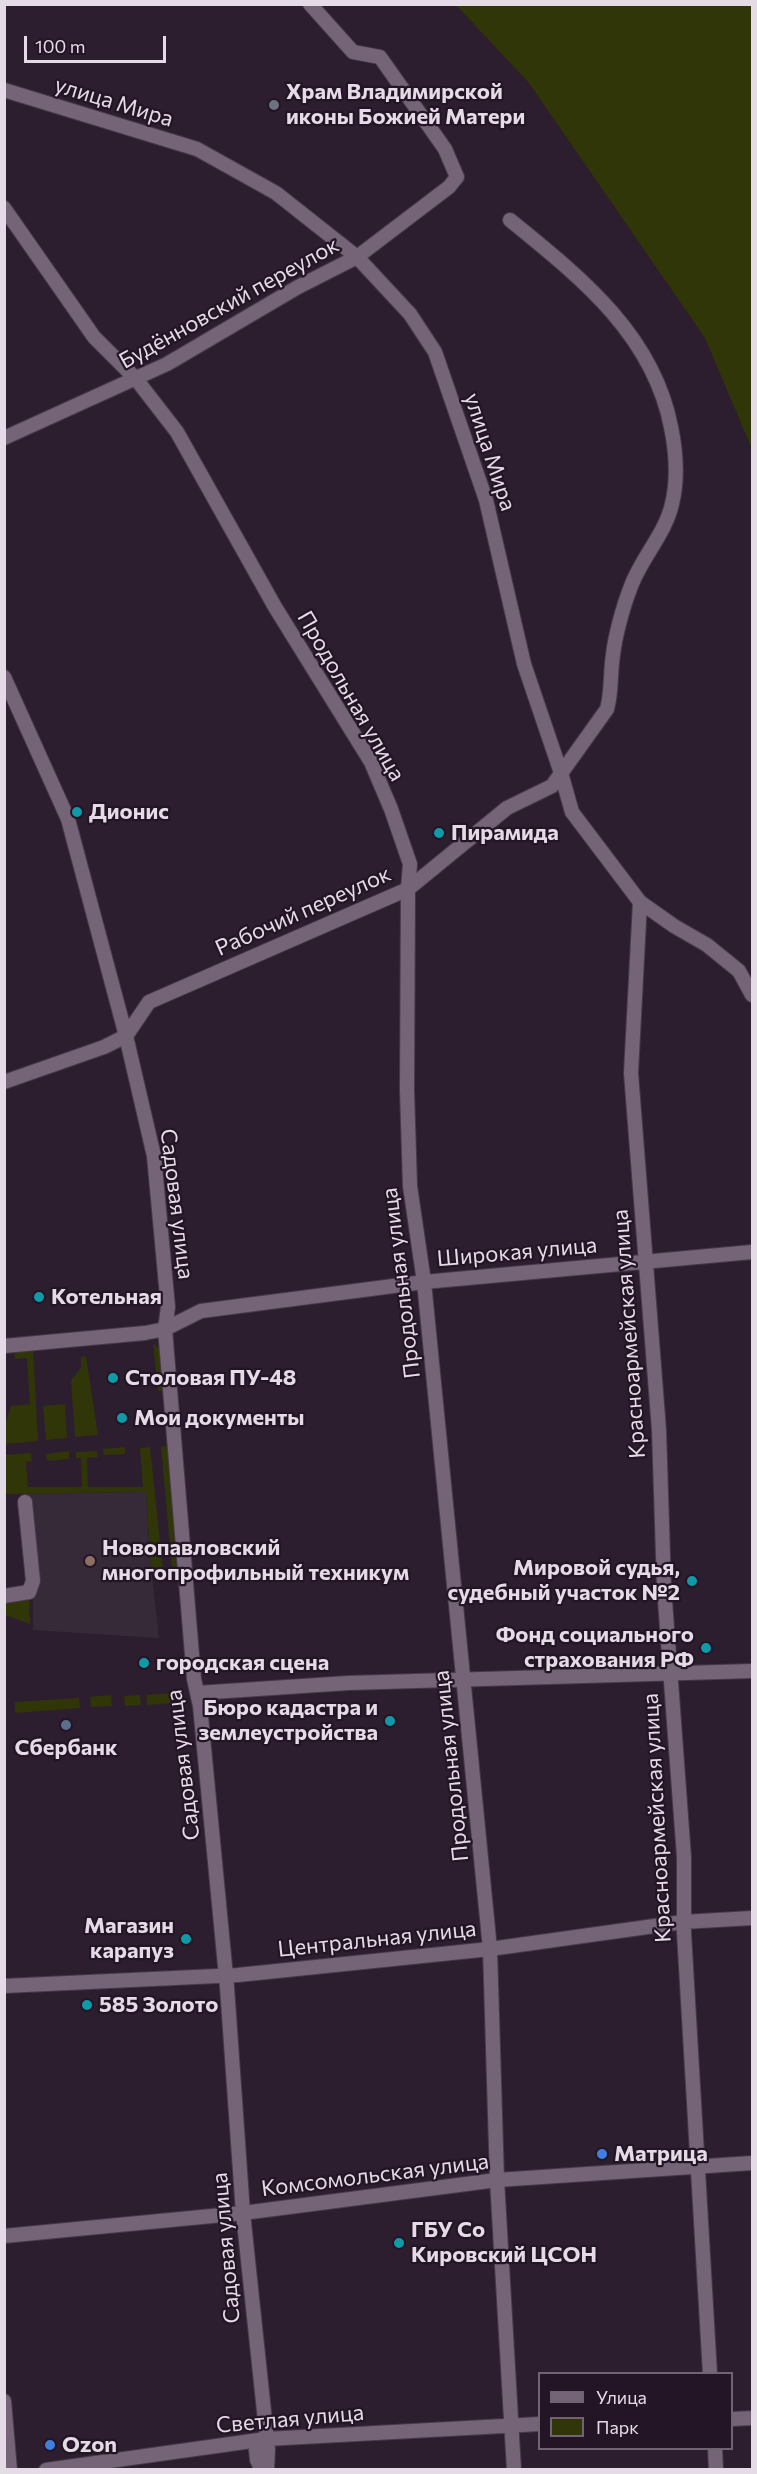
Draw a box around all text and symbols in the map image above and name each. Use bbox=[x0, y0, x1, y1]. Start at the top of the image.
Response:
scale bar bbox=[27, 24, 170, 62]
text: 100 m bbox=[35, 35, 85, 57]
street label: улица Мира bbox=[52, 71, 176, 133]
place label: Храм Владимирской иконы Божией Матери bbox=[286, 79, 525, 130]
marker: Храм Владимирской иконы Божией Матери bbox=[267, 98, 281, 112]
street label: Будённовский переулок bbox=[115, 232, 343, 374]
street label: улица Мира bbox=[459, 390, 521, 514]
street label: Продольная улица bbox=[292, 606, 410, 786]
place label: Дионис bbox=[89, 799, 169, 825]
marker: Дионис bbox=[70, 805, 84, 819]
place label: Пирамида bbox=[451, 820, 559, 846]
marker: Пирамида bbox=[432, 826, 446, 840]
street label: Рабочий переулок bbox=[211, 860, 395, 962]
street label: Садовая улица bbox=[155, 1127, 199, 1281]
street label: Продольная улица bbox=[376, 1186, 426, 1380]
street label: Красноармейская улица bbox=[607, 1209, 651, 1459]
street label: Широкая улица bbox=[436, 1232, 598, 1272]
place label: Котельная bbox=[51, 1284, 162, 1310]
marker: Котельная bbox=[32, 1290, 46, 1304]
place label: Столовая ПУ-48 bbox=[125, 1365, 296, 1391]
marker: Столовая ПУ-48 bbox=[106, 1371, 120, 1385]
place label: Мои документы bbox=[134, 1405, 305, 1431]
marker: Мои документы bbox=[115, 1411, 129, 1425]
place label: Новопавловский многопрофильный техникум bbox=[102, 1535, 409, 1586]
marker: Новопавловский многопрофильный техникум bbox=[83, 1554, 97, 1568]
place label: Мировой судья, судебный участок №2 bbox=[448, 1555, 680, 1606]
marker: Мировой судья, судебный участок №2 bbox=[685, 1574, 699, 1588]
place label: Фонд социального страхования РФ bbox=[496, 1622, 694, 1674]
marker: Фонд социального страхования РФ bbox=[699, 1641, 713, 1655]
place label: городская сцена bbox=[156, 1650, 329, 1676]
marker: городская сцена bbox=[137, 1656, 151, 1670]
street label: Продольная улица bbox=[428, 1669, 474, 1863]
street label: Садовая улица bbox=[161, 1688, 205, 1842]
street label: Красноармейская улица bbox=[637, 1693, 677, 1943]
place label: Бюро кадастра и землеустройства bbox=[198, 1695, 378, 1747]
marker: Бюро кадастра и землеустройства bbox=[383, 1714, 397, 1728]
marker: Сбербанк bbox=[59, 1718, 73, 1732]
place label: Сбербанк bbox=[15, 1735, 117, 1761]
place label: Магазин карапуз bbox=[84, 1913, 174, 1964]
street label: Центральная улица bbox=[276, 1915, 478, 1963]
marker: Магазин карапуз bbox=[179, 1932, 193, 1946]
place label: 585 Золото bbox=[99, 1992, 218, 2018]
marker: 585 Золото bbox=[80, 1998, 94, 2012]
place label: Матрица bbox=[614, 2141, 708, 2167]
marker: Матрица bbox=[595, 2147, 609, 2161]
street label: Комсомольская улица bbox=[260, 2148, 490, 2202]
street label: Садовая улица bbox=[206, 2171, 246, 2325]
place label: ГБУ Со Кировский ЦСОН bbox=[411, 2217, 597, 2268]
marker: ГБУ Со Кировский ЦСОН bbox=[392, 2236, 406, 2250]
legend bbox=[538, 2372, 733, 2450]
text: Улица bbox=[596, 2386, 647, 2408]
street label: Светлая улица bbox=[215, 2399, 365, 2439]
text: Парк bbox=[596, 2416, 639, 2438]
place label: Ozon bbox=[62, 2432, 117, 2458]
marker: Ozon bbox=[43, 2438, 57, 2452]

